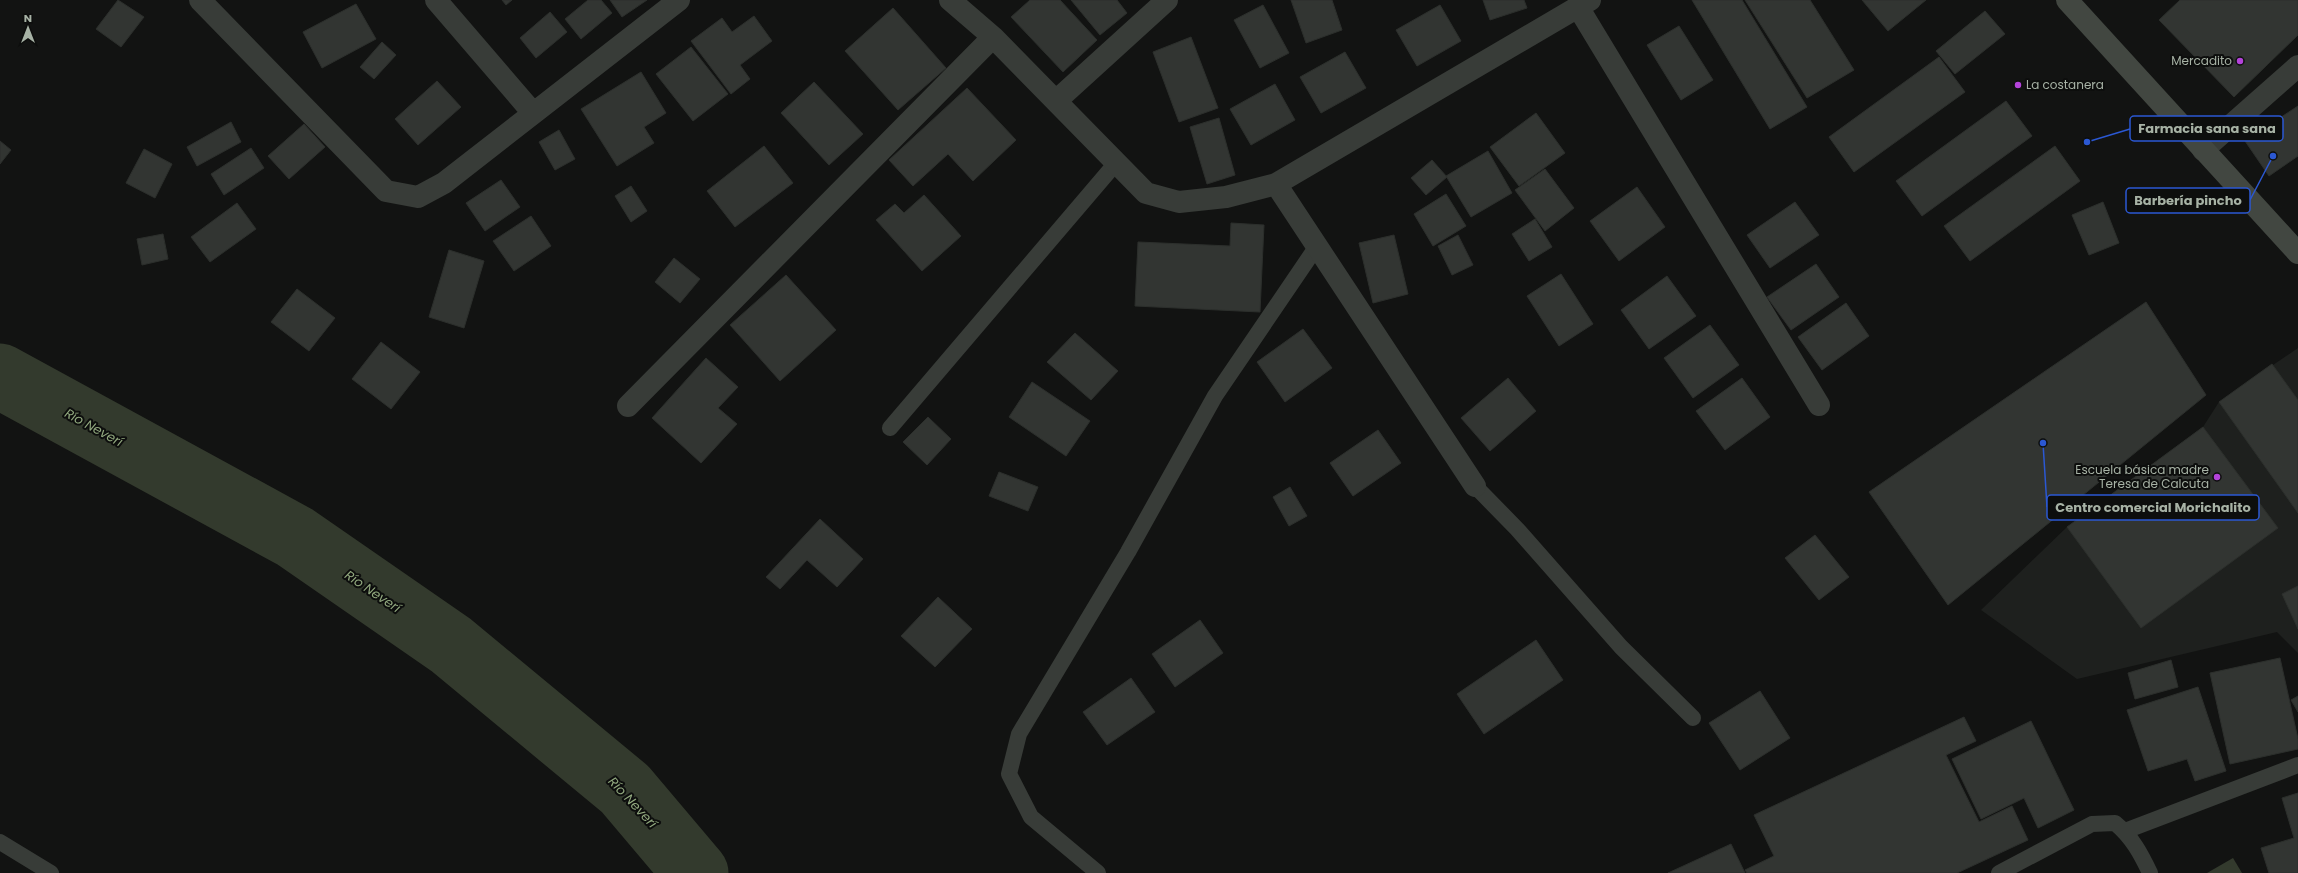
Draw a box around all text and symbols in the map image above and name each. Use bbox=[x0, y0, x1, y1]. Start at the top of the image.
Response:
north arrow bbox=[8, 8, 48, 48]
text: N bbox=[24, 10, 32, 26]
place label: Mercadito bbox=[2171, 52, 2232, 69]
marker: Mercadito bbox=[2235, 56, 2245, 66]
place label: La costanera bbox=[2026, 76, 2104, 93]
marker: La costanera bbox=[2013, 80, 2023, 90]
callout: Farmacia sana sana bbox=[2130, 116, 2283, 141]
text: Farmacia sana sana bbox=[2138, 119, 2276, 138]
callout: Barbería pincho bbox=[2126, 188, 2250, 213]
text: Barbería pincho bbox=[2134, 191, 2242, 210]
water label: Río Neverí bbox=[61, 404, 127, 452]
place label: Escuela básica madre Teresa de Calcuta bbox=[2075, 461, 2209, 492]
marker: Escuela básica madre Teresa de Calcuta bbox=[2212, 472, 2222, 482]
callout: Centro comercial Morichalito bbox=[2047, 495, 2259, 520]
text: Centro comercial Morichalito bbox=[2055, 498, 2251, 517]
water label: Río Neverí bbox=[341, 566, 405, 618]
water label: Río Neverí bbox=[604, 772, 662, 833]

